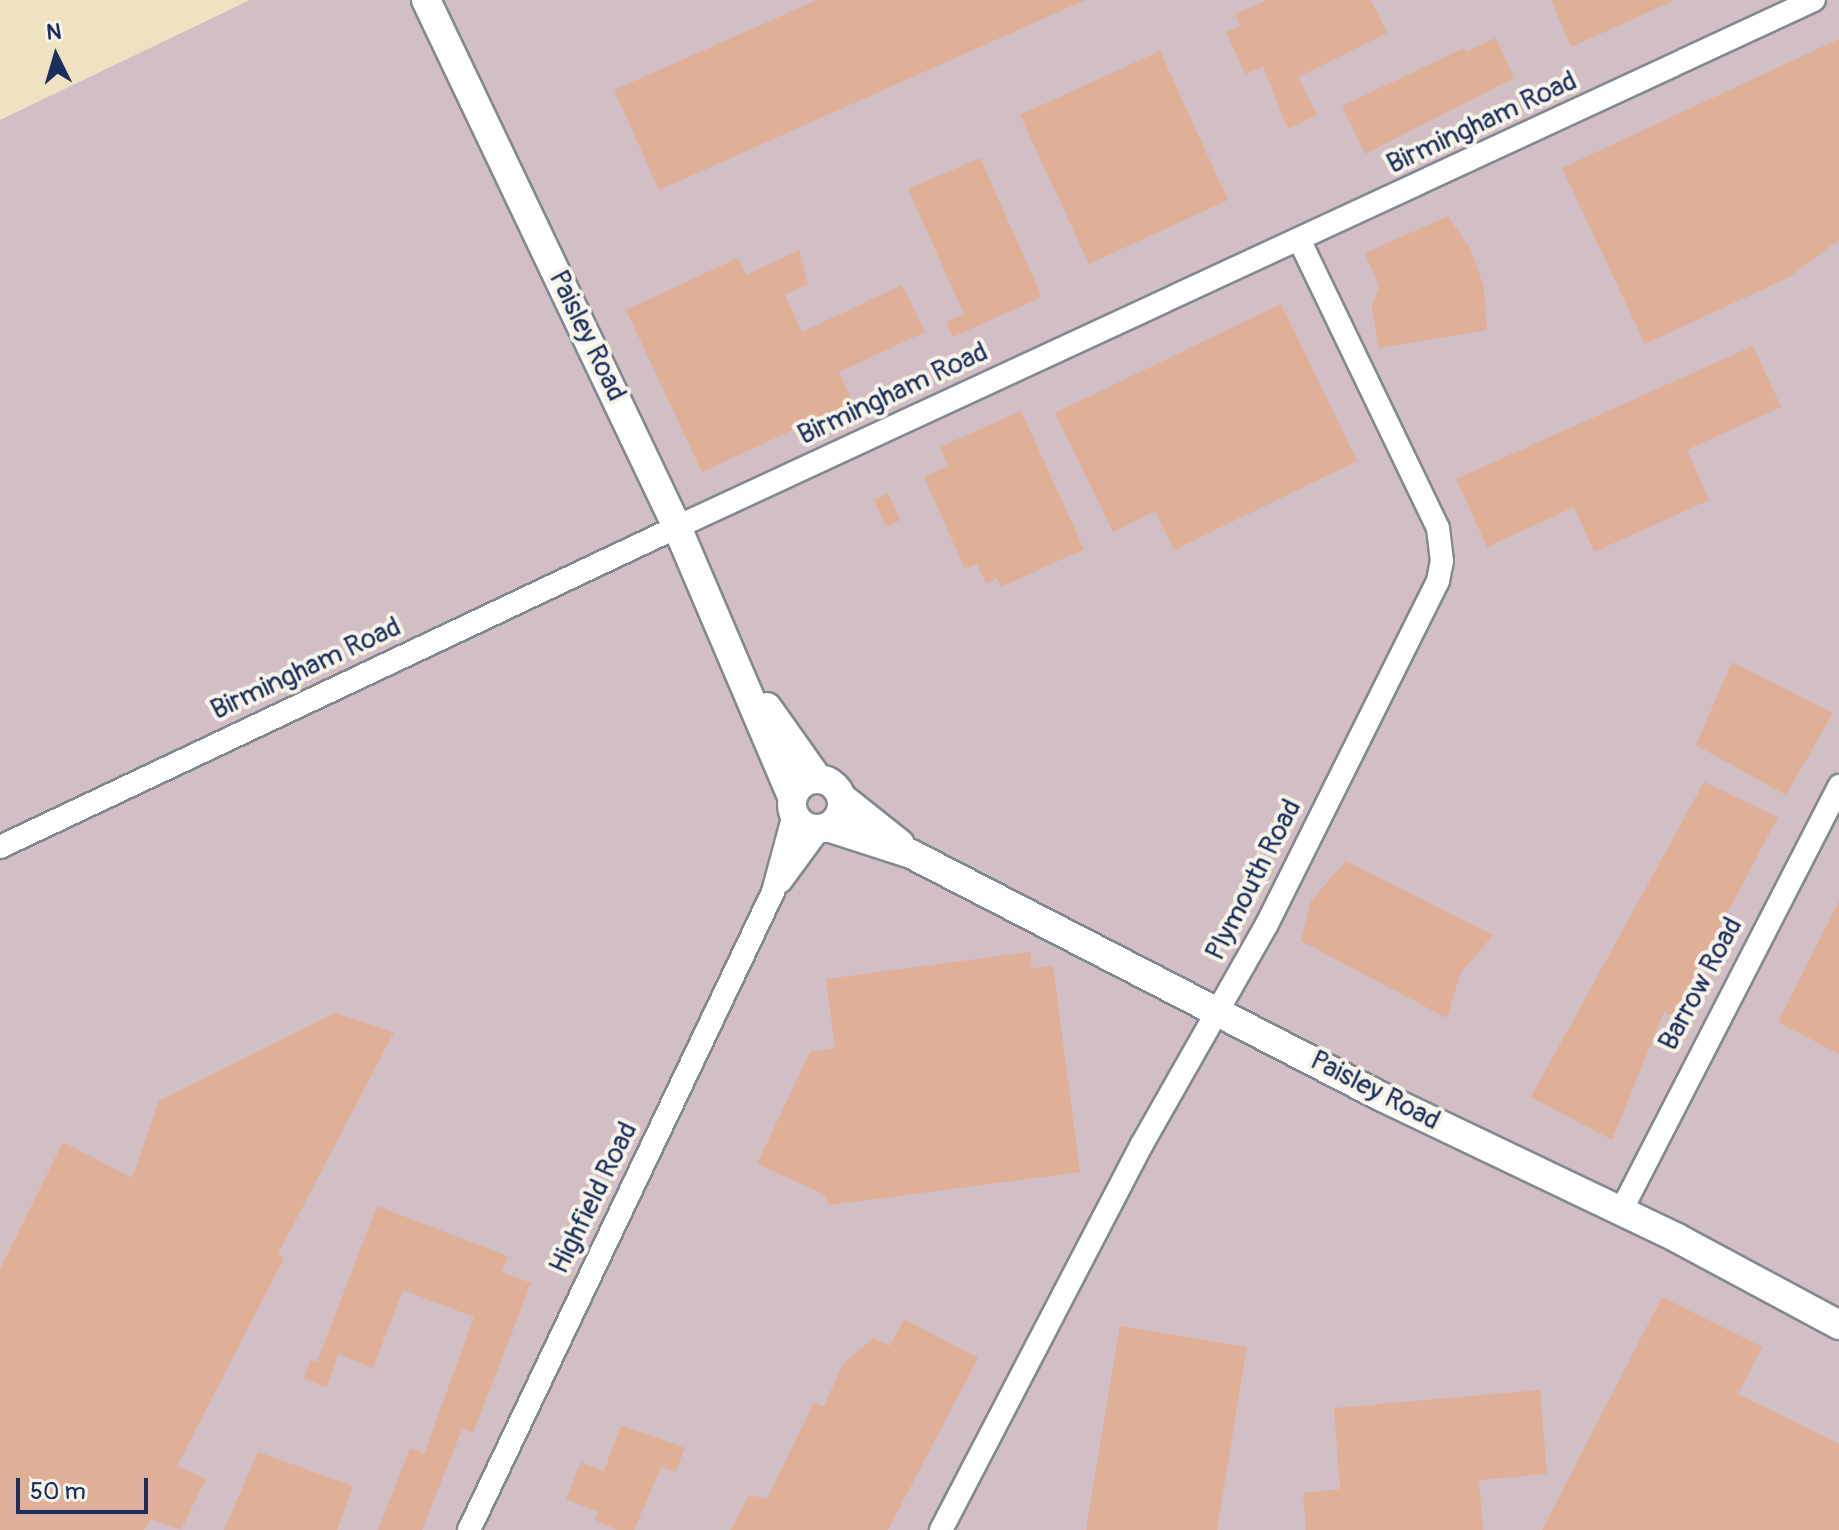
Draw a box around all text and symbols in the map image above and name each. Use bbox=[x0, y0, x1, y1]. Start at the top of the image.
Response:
north arrow bbox=[16, 16, 96, 96]
text: N bbox=[45, 17, 63, 47]
street label: Birmingham Road bbox=[1382, 64, 1582, 182]
street label: Paisley Road bbox=[541, 265, 633, 407]
street label: Birmingham Road bbox=[793, 335, 993, 453]
street label: Birmingham Road bbox=[206, 610, 406, 728]
street label: Plymouth Road bbox=[1199, 794, 1309, 966]
street label: Barrow Road bbox=[1652, 912, 1750, 1056]
street label: Paisley Road bbox=[1304, 1044, 1446, 1138]
street label: Highfield Road bbox=[543, 1117, 645, 1279]
scale bar bbox=[20, 1462, 152, 1512]
text: 50 m bbox=[30, 1477, 86, 1506]

